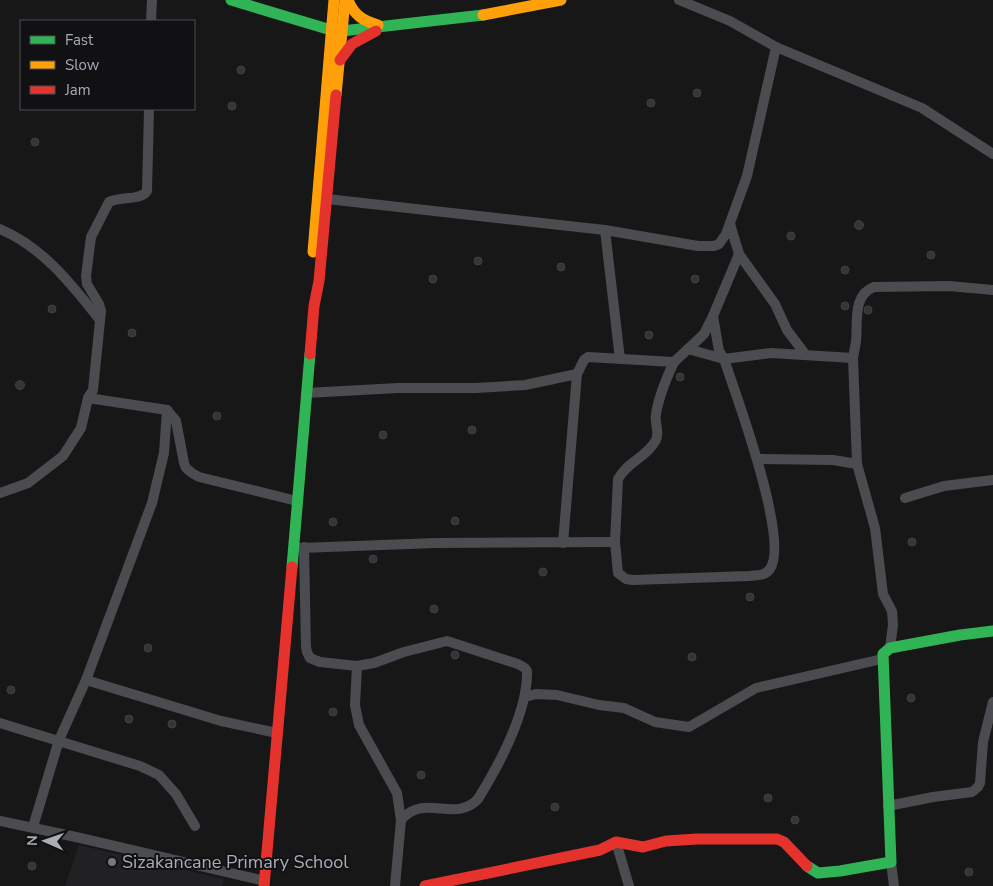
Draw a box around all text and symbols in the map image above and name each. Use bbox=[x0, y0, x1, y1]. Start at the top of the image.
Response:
legend bbox=[20, 20, 195, 110]
text: Fast bbox=[65, 30, 94, 50]
text: Slow bbox=[65, 55, 100, 75]
text: Jam bbox=[64, 80, 91, 100]
north arrow bbox=[20, 816, 70, 866]
text: N bbox=[23, 835, 42, 846]
place label: Sizakancane Primary School bbox=[122, 850, 349, 874]
marker: Sizakancane Primary School bbox=[106, 856, 118, 868]

